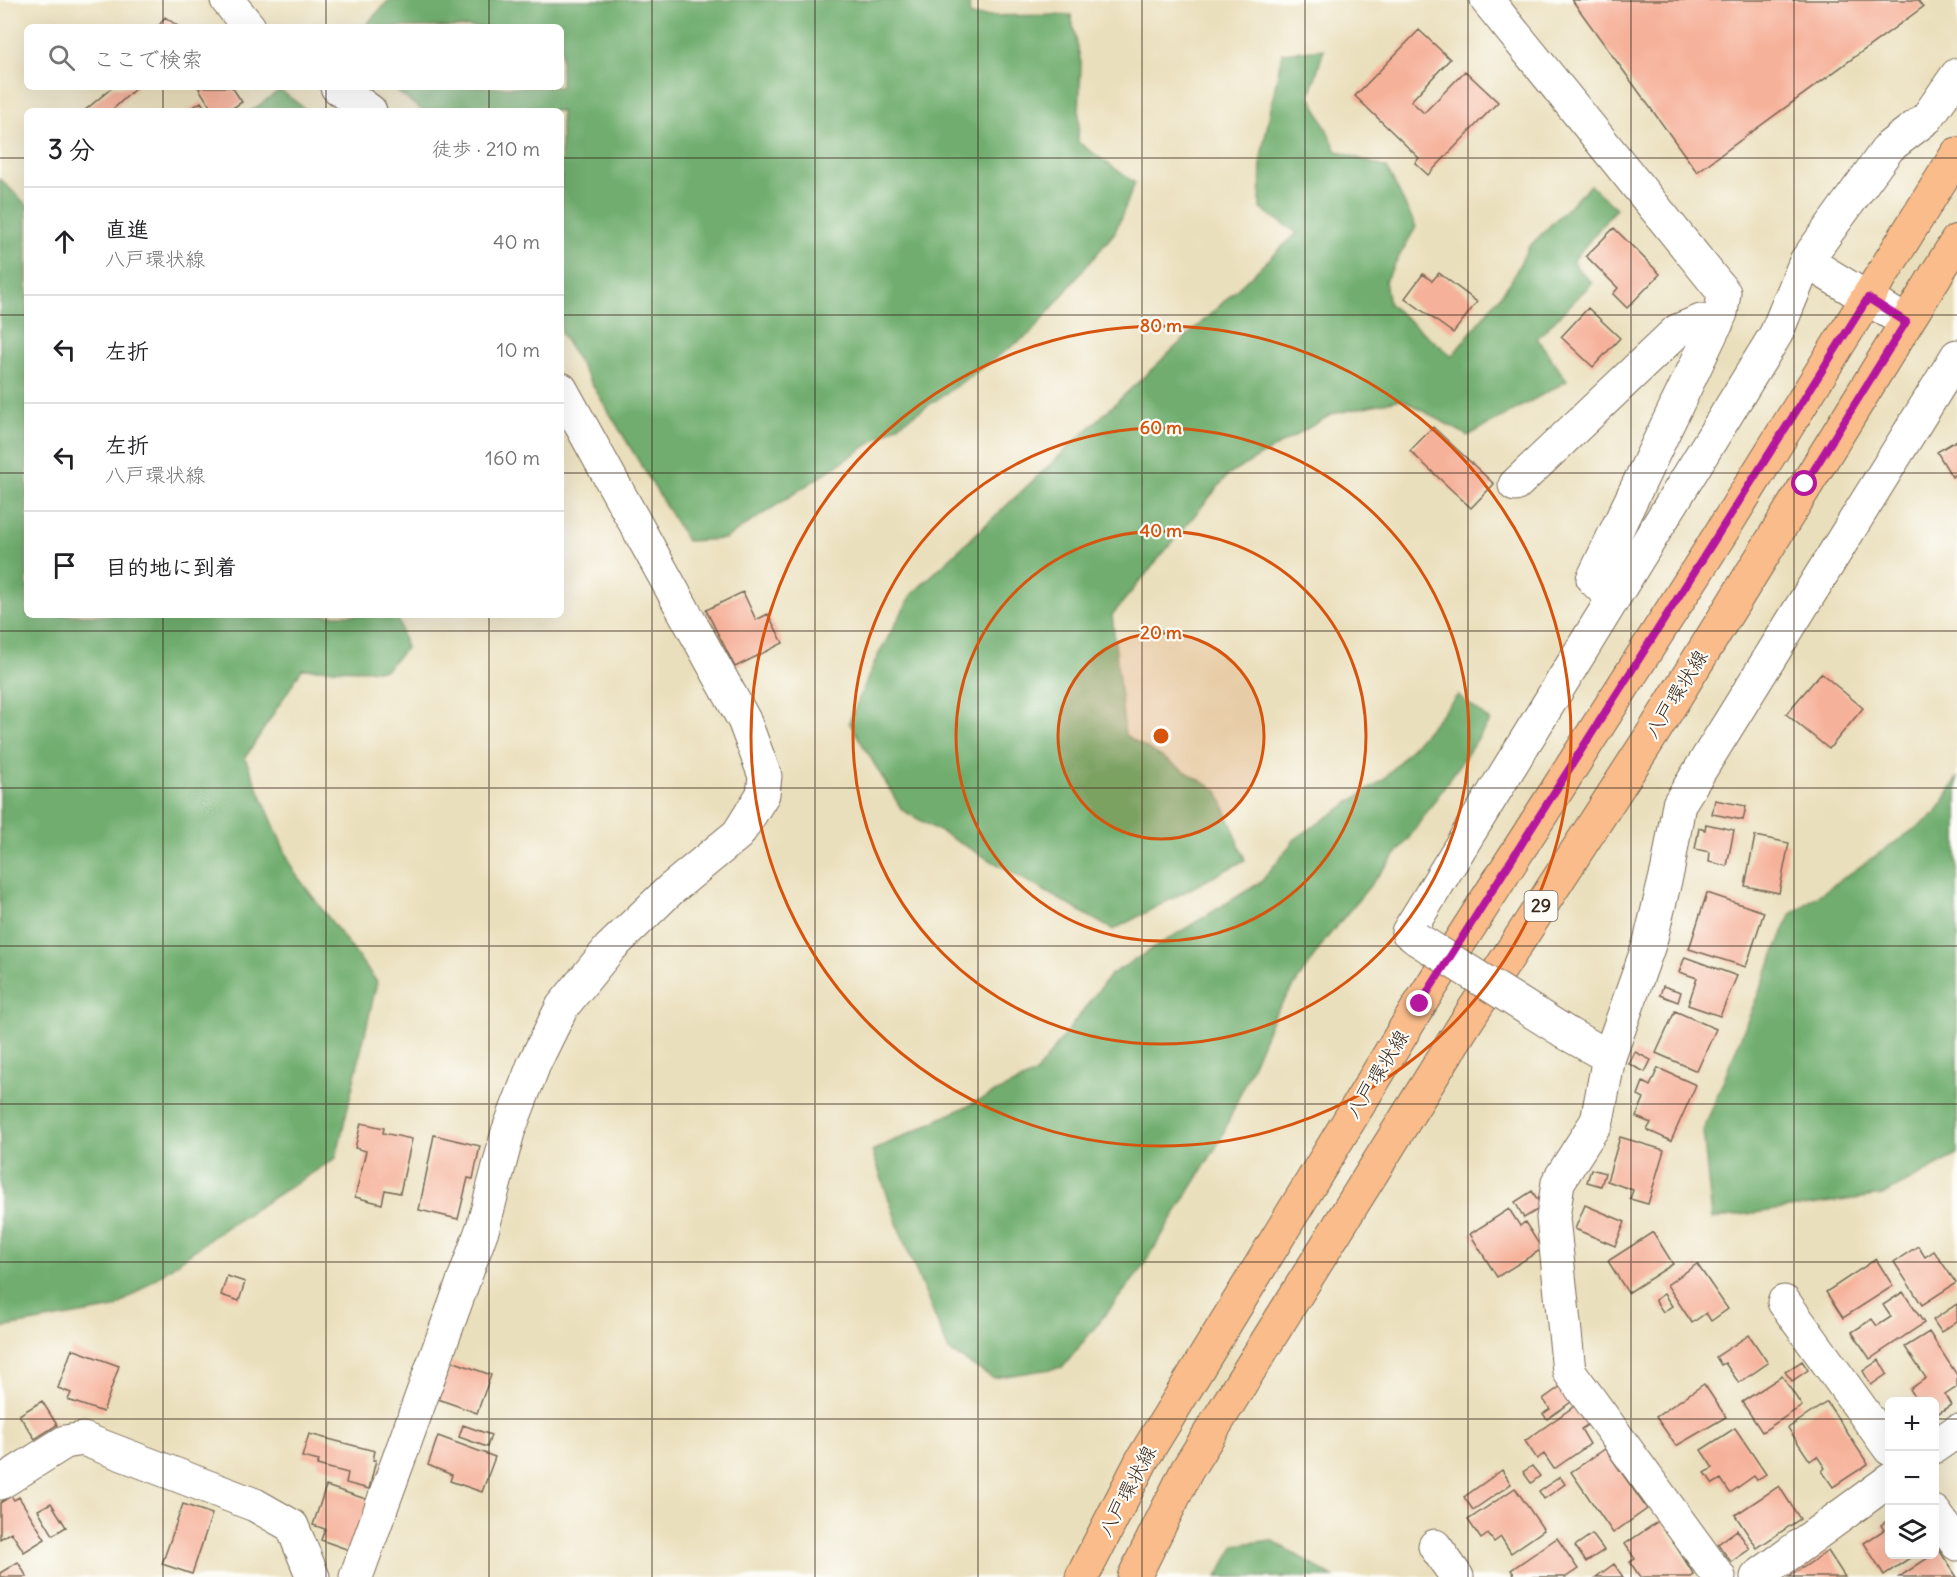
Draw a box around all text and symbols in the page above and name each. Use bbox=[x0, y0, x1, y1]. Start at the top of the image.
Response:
search box bbox=[24, 24, 564, 90]
icon: search bbox=[45, 41, 78, 74]
text: ここで検索 bbox=[93, 45, 203, 73]
text: 3 分 bbox=[48, 133, 95, 166]
text: 徒歩 · 210 m bbox=[432, 136, 540, 161]
text: 直進 bbox=[105, 215, 149, 243]
icon: ahead bbox=[48, 225, 81, 258]
text: 40 m bbox=[493, 229, 540, 254]
text: 八戸環状線 bbox=[105, 246, 205, 271]
text: 80 m bbox=[1140, 314, 1182, 337]
icon: left bbox=[48, 333, 81, 366]
text: 左折 bbox=[105, 337, 149, 365]
text: 10 m bbox=[497, 337, 540, 362]
text: 60 m bbox=[1140, 416, 1182, 439]
text: 左折 bbox=[105, 431, 149, 459]
icon: left bbox=[48, 441, 81, 474]
text: 160 m bbox=[485, 445, 540, 470]
text: 八戸環状線 bbox=[105, 462, 205, 487]
route start bbox=[1791, 470, 1817, 496]
text: 40 m bbox=[1140, 519, 1182, 542]
icon: arrive bbox=[48, 549, 81, 582]
text: 目的地に到着 bbox=[105, 553, 237, 581]
text: 20 m bbox=[1140, 621, 1182, 644]
street label: 八戸環状線 bbox=[1638, 645, 1713, 743]
centre of rings bbox=[1151, 726, 1171, 746]
road number: 29 bbox=[1524, 891, 1558, 921]
route end bbox=[1406, 990, 1432, 1016]
street label: 八戸環状線 bbox=[1339, 1025, 1414, 1123]
map controls bbox=[1885, 1397, 1939, 1559]
button: + bbox=[1885, 1397, 1939, 1451]
street label: 八戸環状線 bbox=[1092, 1441, 1161, 1541]
button: − bbox=[1885, 1451, 1939, 1505]
button: layers bbox=[1885, 1505, 1939, 1559]

